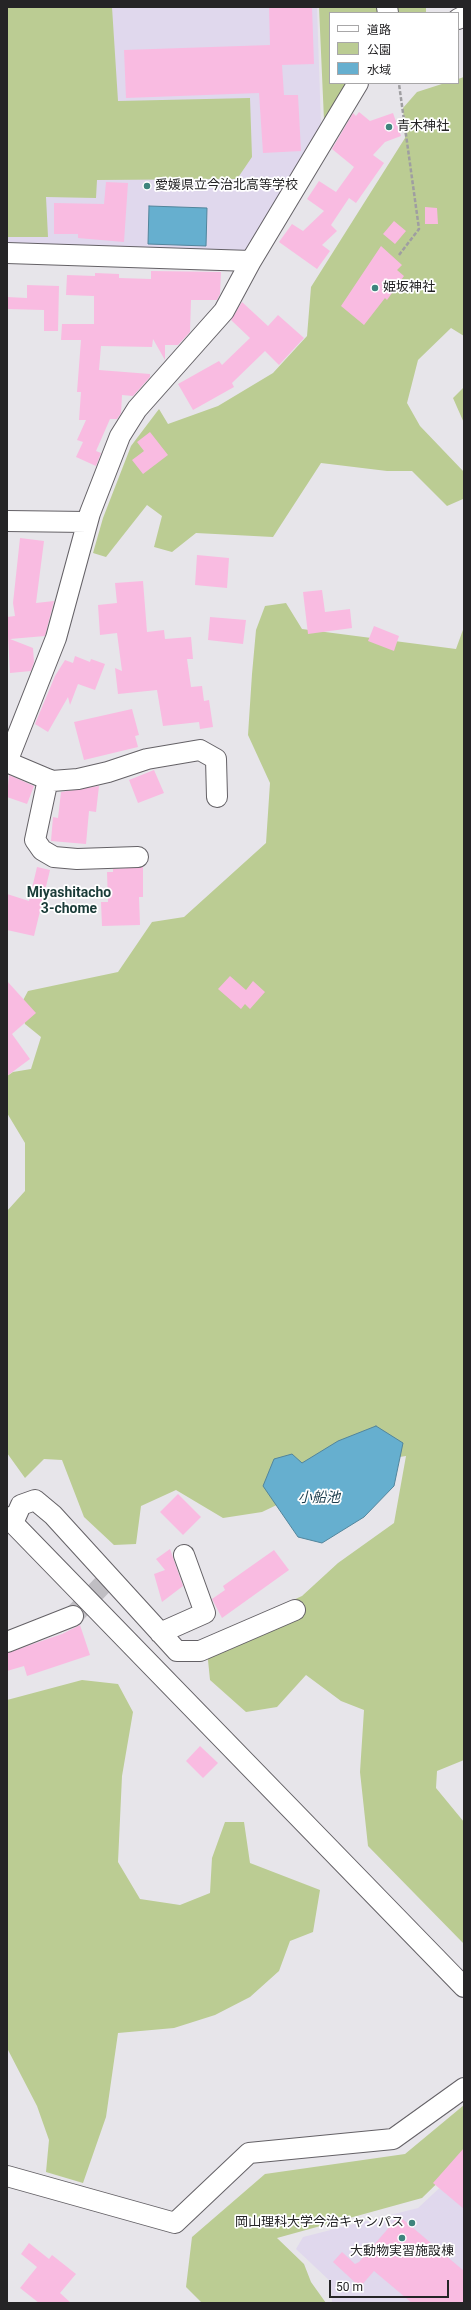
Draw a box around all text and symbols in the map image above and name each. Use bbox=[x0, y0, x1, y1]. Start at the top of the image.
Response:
legend bbox=[329, 12, 459, 84]
text: 道路 bbox=[367, 23, 391, 37]
text: 公園 bbox=[367, 43, 391, 57]
text: 水域 bbox=[367, 63, 391, 77]
place label: 青木神社 bbox=[397, 119, 449, 135]
marker: 青木神社 bbox=[384, 122, 394, 132]
place label: 愛媛県立今治北高等学校 bbox=[155, 178, 298, 194]
marker: 愛媛県立今治北高等学校 bbox=[142, 181, 152, 191]
place label: 姫坂神社 bbox=[383, 280, 435, 296]
marker: 姫坂神社 bbox=[370, 283, 380, 293]
district label: Miyashitacho 3-chome bbox=[27, 885, 111, 918]
water label: 小船池 bbox=[298, 1490, 340, 1506]
place label: 岡山理科大学今治キャンパス bbox=[235, 2215, 404, 2231]
marker: 岡山理科大学今治キャンパス bbox=[407, 2218, 417, 2228]
marker: 大動物実習施設棟 bbox=[397, 2233, 407, 2243]
place label: 大動物実習施設棟 bbox=[350, 2244, 454, 2260]
scale bar bbox=[331, 2272, 451, 2298]
text: 50 m bbox=[336, 2280, 363, 2294]

